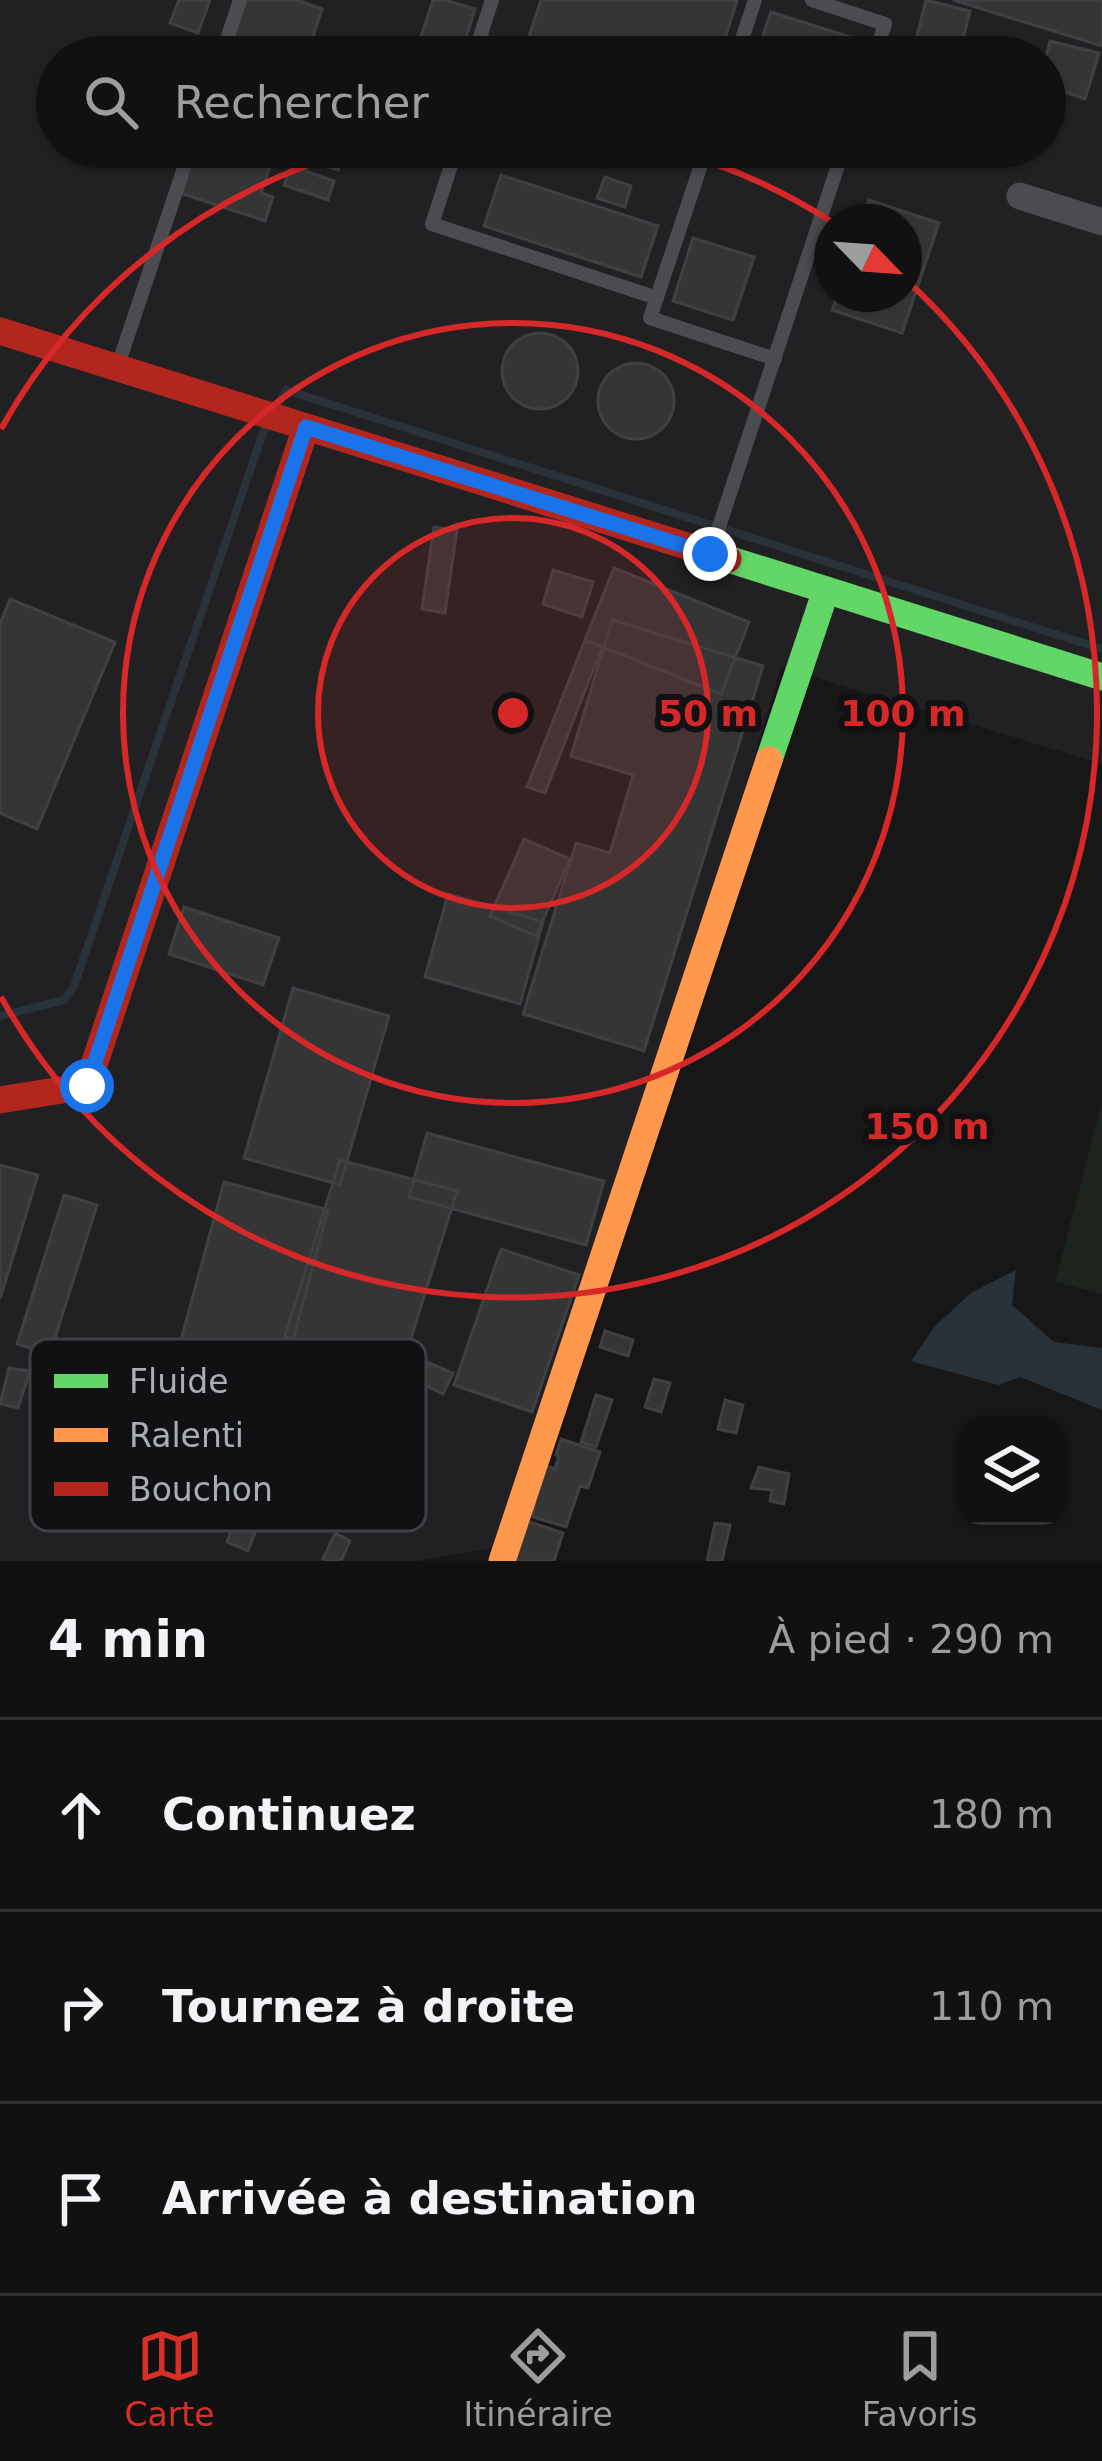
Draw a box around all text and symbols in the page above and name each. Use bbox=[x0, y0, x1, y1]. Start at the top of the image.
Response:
search box bbox=[36, 36, 1066, 168]
icon: search bbox=[78, 69, 144, 135]
text: Rechercher bbox=[174, 76, 429, 129]
north arrow bbox=[814, 204, 922, 312]
route end bbox=[683, 527, 737, 581]
centre of rings bbox=[492, 692, 534, 734]
text: 50 m bbox=[658, 693, 758, 734]
text: 100 m bbox=[840, 693, 966, 734]
route start bbox=[60, 1059, 114, 1113]
text: 150 m bbox=[864, 1106, 990, 1147]
legend bbox=[30, 1339, 426, 1531]
text: Fluide bbox=[129, 1362, 228, 1401]
text: Ralenti bbox=[129, 1416, 244, 1455]
map controls bbox=[958, 1417, 1066, 1525]
button: layers bbox=[958, 1417, 1066, 1525]
text: Bouchon bbox=[129, 1470, 273, 1509]
text: 4 min bbox=[48, 1610, 208, 1669]
text: À pied · 290 m bbox=[769, 1617, 1054, 1662]
icon: ahead bbox=[48, 1782, 114, 1848]
text: Continuez bbox=[162, 1788, 416, 1841]
text: 180 m bbox=[929, 1792, 1054, 1837]
icon: right bbox=[48, 1974, 114, 2040]
text: Tournez à droite bbox=[162, 1980, 575, 2033]
text: 110 m bbox=[929, 1984, 1054, 2029]
icon: arrive bbox=[48, 2166, 114, 2232]
text: Arrivée à destination bbox=[162, 2172, 697, 2225]
tab: Carte bbox=[124, 2323, 215, 2434]
tab: Itinéraire bbox=[464, 2323, 613, 2434]
tab: Favoris bbox=[862, 2323, 978, 2434]

